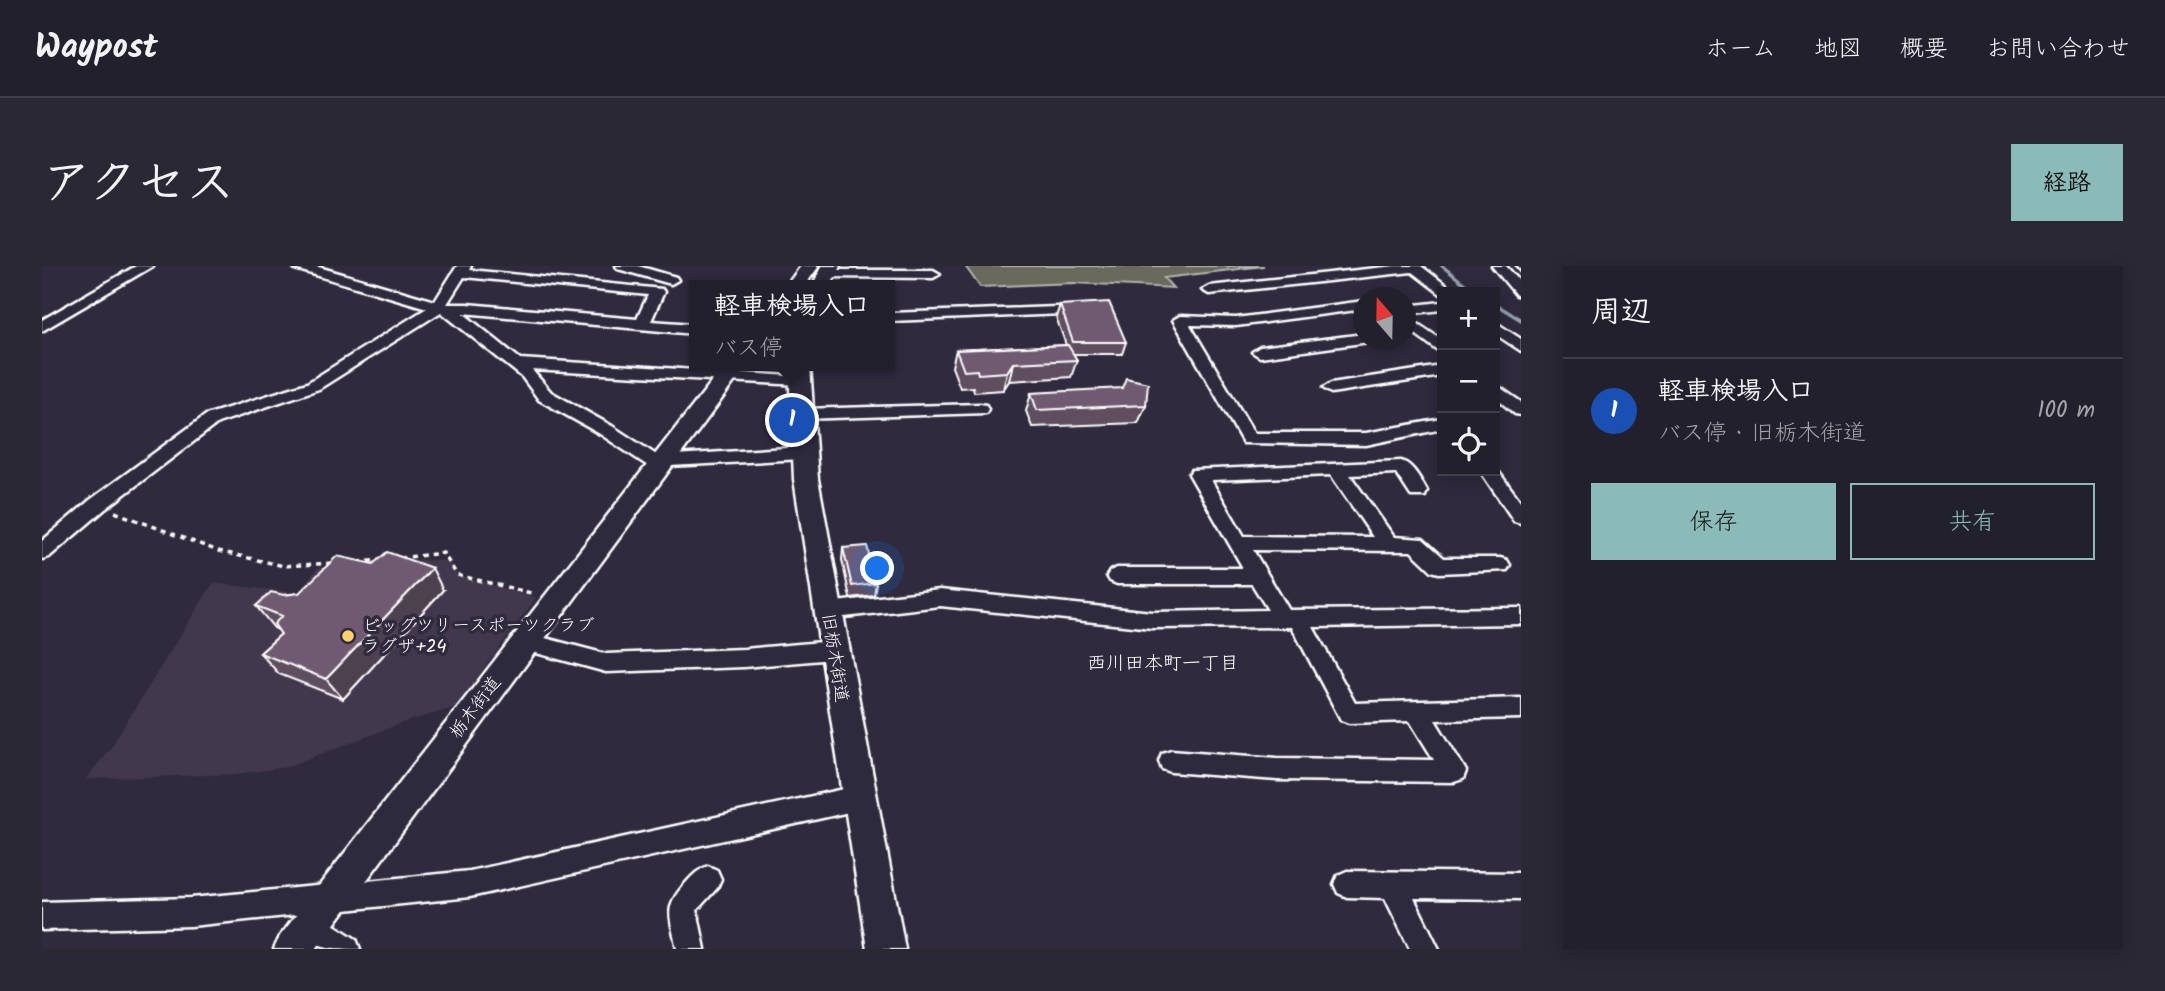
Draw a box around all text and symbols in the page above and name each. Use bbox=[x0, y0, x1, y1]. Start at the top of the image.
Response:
text: Waypost bbox=[35, 22, 158, 75]
text: ホーム bbox=[1705, 30, 1776, 69]
text: 地図 bbox=[1814, 30, 1862, 69]
text: 概要 bbox=[1900, 30, 1948, 69]
text: お問い合わせ bbox=[1986, 30, 2130, 69]
button: 経路 bbox=[2011, 144, 2123, 221]
text: アクセス bbox=[42, 146, 235, 224]
popup bbox=[689, 280, 895, 371]
text: 軽車検場入口 bbox=[714, 286, 870, 328]
north arrow bbox=[1353, 287, 1416, 350]
map controls bbox=[1437, 287, 1500, 476]
button: + bbox=[1437, 287, 1500, 350]
text: 周辺 bbox=[1591, 289, 1651, 337]
text: バス停 bbox=[714, 331, 783, 367]
button: − bbox=[1437, 350, 1500, 413]
text: 軽車検場入口 bbox=[1658, 371, 1814, 413]
text: 1 bbox=[1611, 393, 1617, 429]
text: 100 m bbox=[2037, 393, 2095, 429]
pin: 1 bbox=[769, 394, 815, 446]
button: locate bbox=[1437, 413, 1500, 476]
text: バス停 · 旧栃木街道 bbox=[1658, 416, 1866, 452]
button: 保存 bbox=[1591, 483, 1836, 560]
button: 共有 bbox=[1850, 483, 2095, 560]
your location bbox=[860, 551, 894, 585]
street label: 旧栃木街道 bbox=[813, 611, 855, 705]
place label: ビッグツリースポーツクラブ ラグザ+24 bbox=[362, 612, 595, 662]
marker: ビッグツリースポーツクラブ ラグザ+24 bbox=[340, 628, 356, 644]
district label: 西川田本町一丁目 bbox=[1087, 649, 1239, 679]
street label: 栃木街道 bbox=[443, 671, 509, 745]

